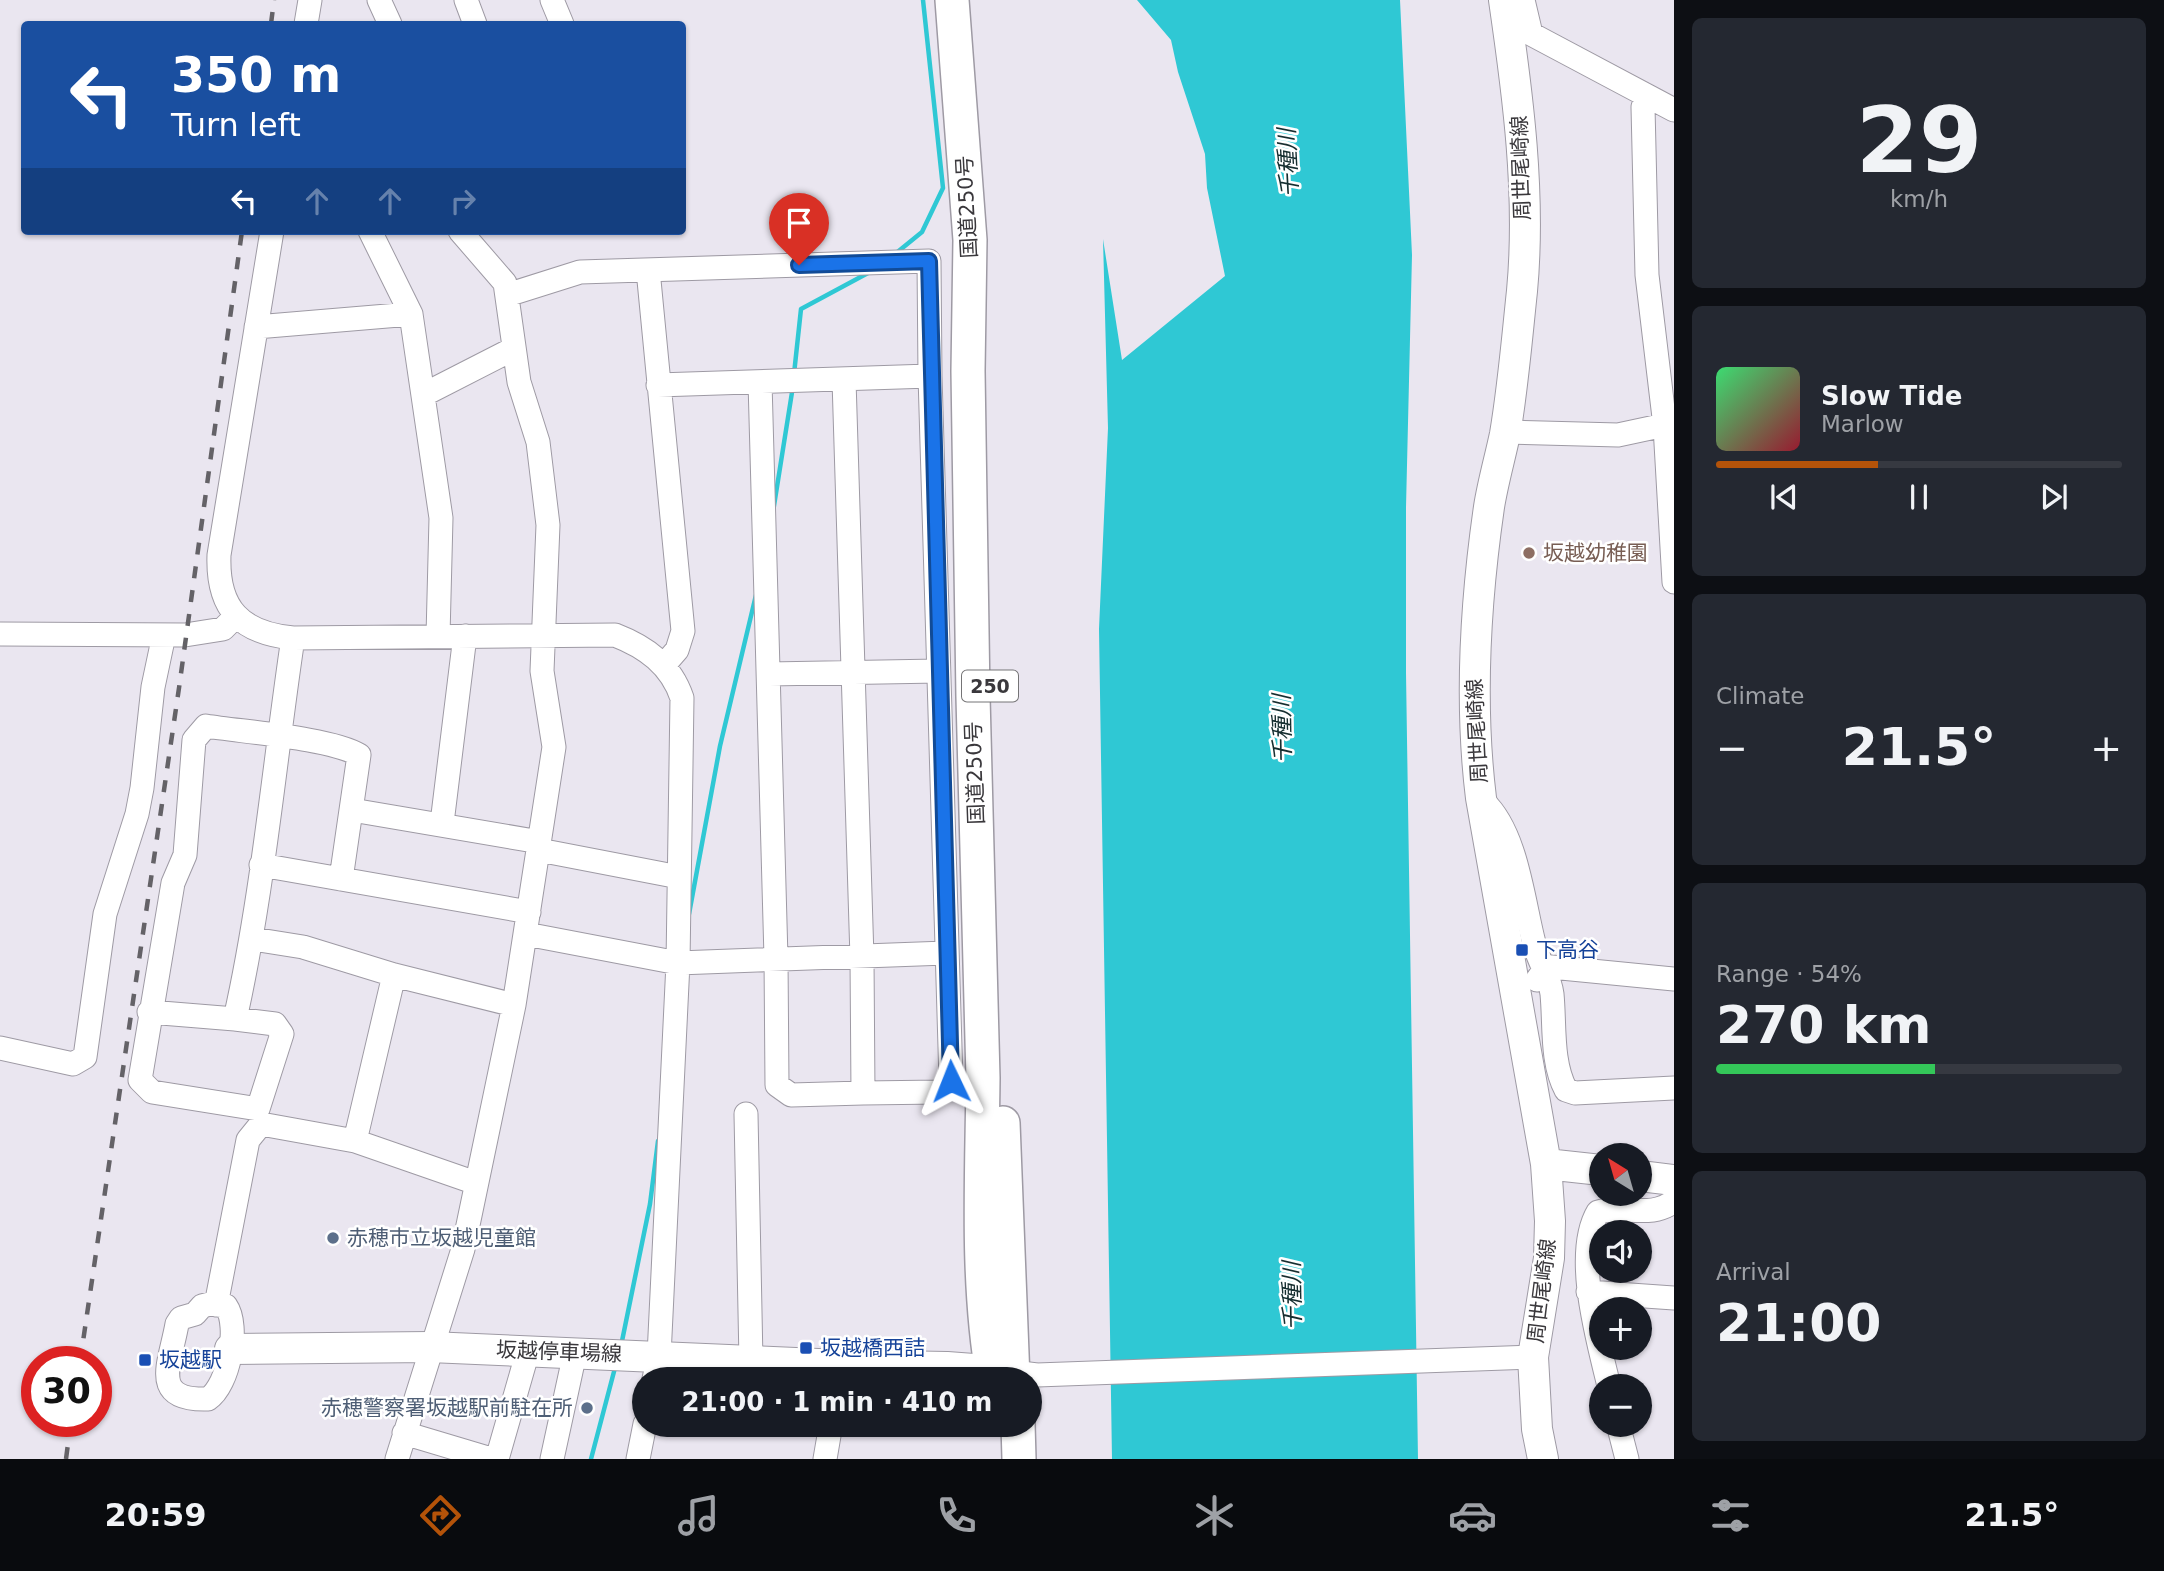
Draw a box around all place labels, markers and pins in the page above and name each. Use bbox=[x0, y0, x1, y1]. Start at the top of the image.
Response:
pin bbox=[769, 193, 829, 265]
place label: 坂越幼稚園 bbox=[1543, 541, 1648, 565]
marker: 坂越幼稚園 bbox=[1521, 545, 1537, 561]
place label: 下高谷 bbox=[1536, 938, 1599, 962]
marker: 下高谷 bbox=[1514, 942, 1530, 958]
place label: 赤穂市立坂越児童館 bbox=[347, 1226, 536, 1250]
marker: 赤穂市立坂越児童館 bbox=[325, 1230, 341, 1246]
place label: 坂越橋西詰 bbox=[820, 1336, 925, 1360]
marker: 坂越橋西詰 bbox=[798, 1340, 814, 1356]
place label: 坂越駅 bbox=[159, 1348, 222, 1372]
marker: 坂越駅 bbox=[137, 1352, 153, 1368]
place label: 赤穂警察署坂越駅前駐在所 bbox=[321, 1396, 573, 1420]
marker: 赤穂警察署坂越駅前駐在所 bbox=[579, 1400, 595, 1416]

